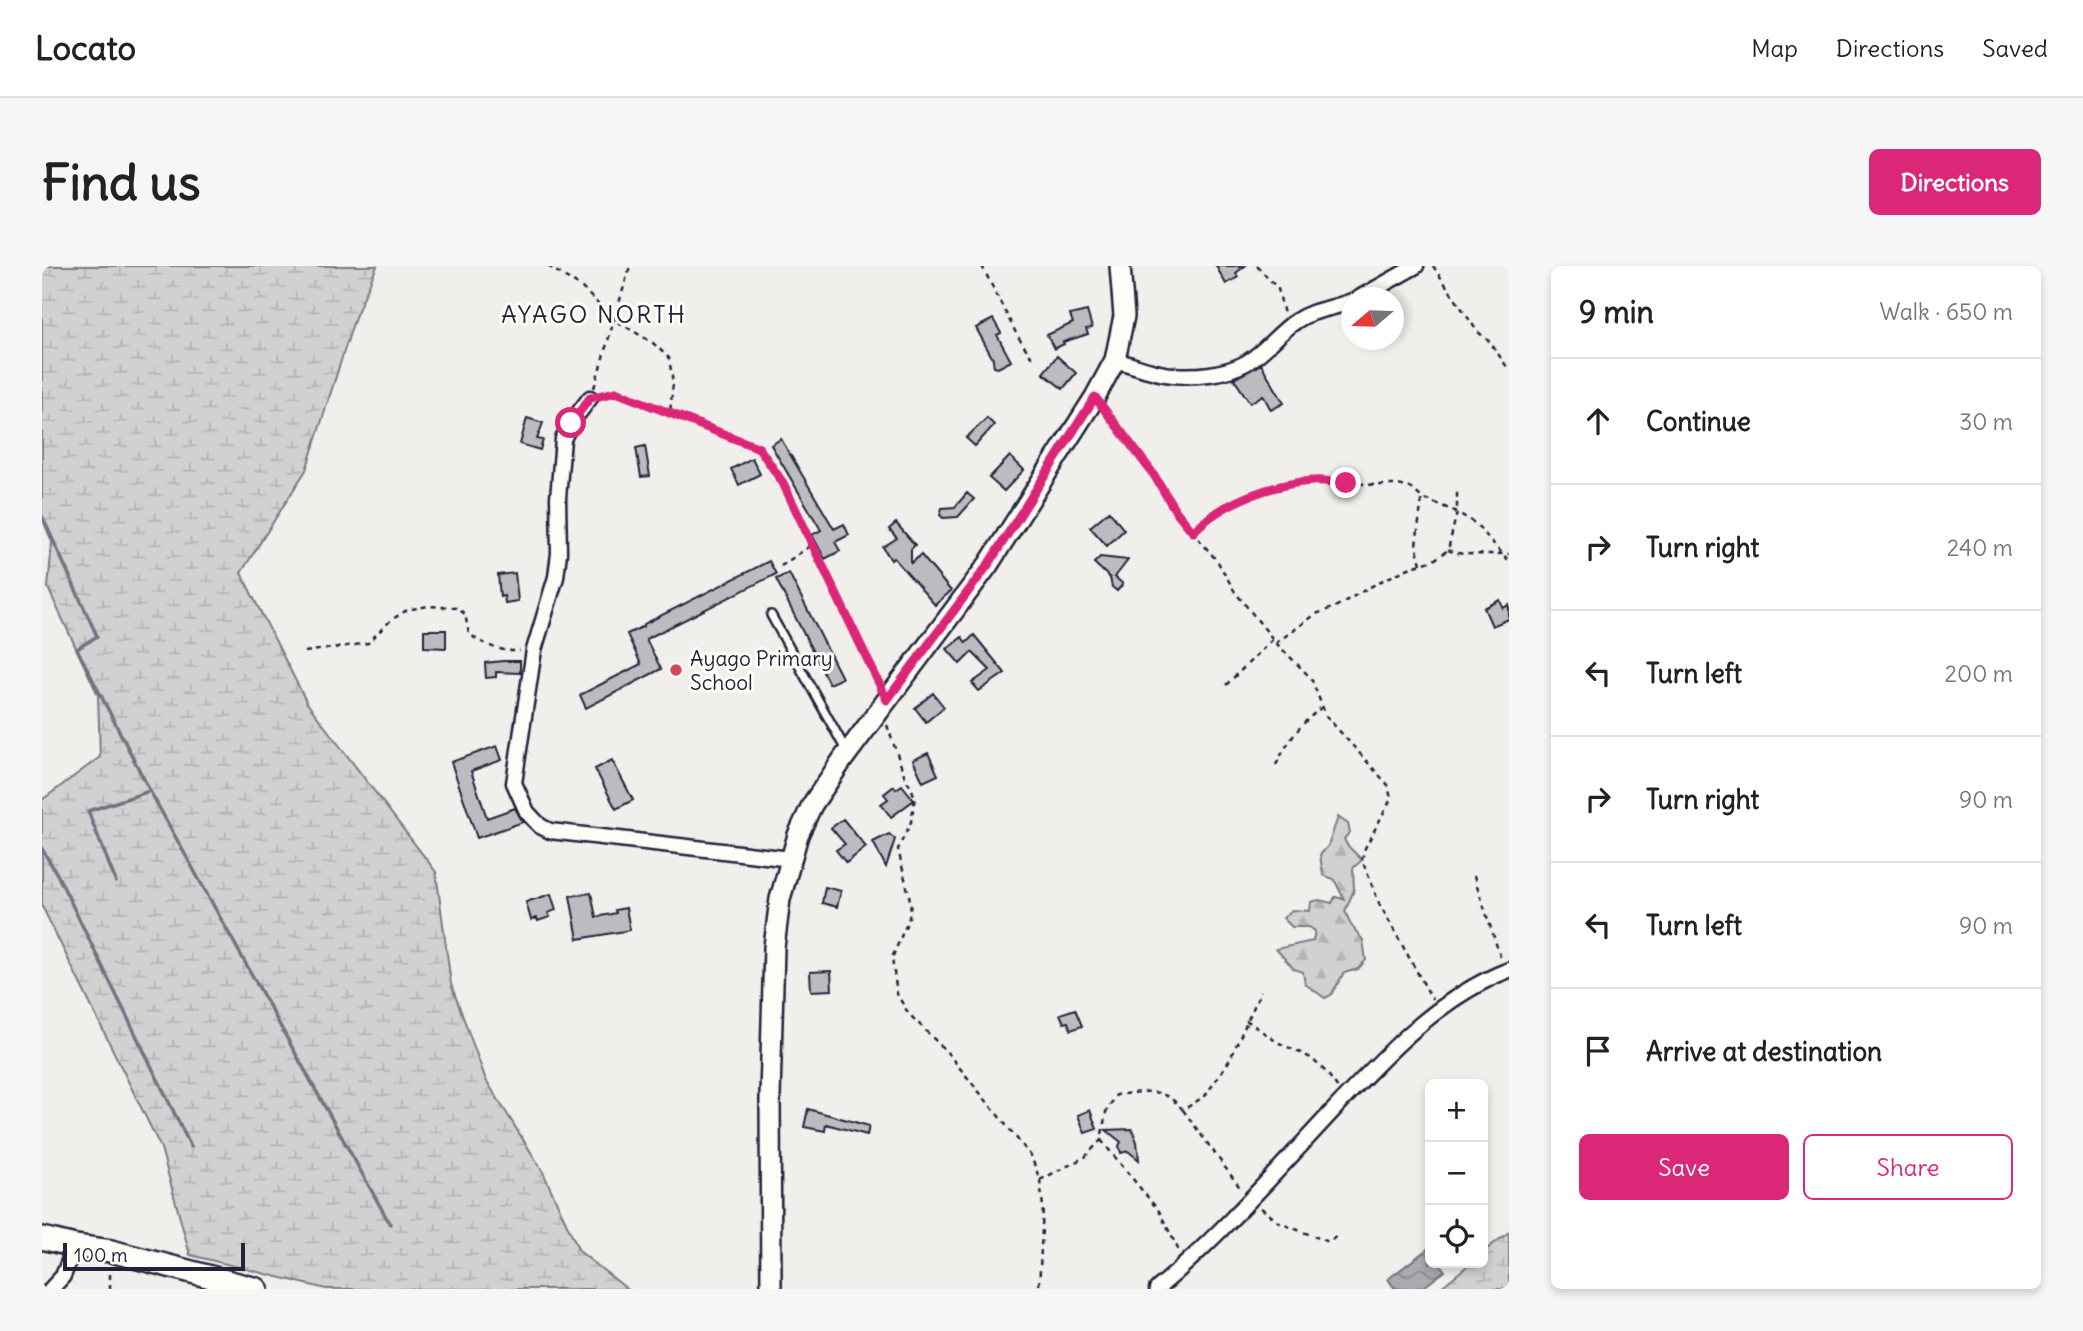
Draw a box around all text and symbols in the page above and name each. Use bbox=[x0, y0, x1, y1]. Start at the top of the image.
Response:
text: Locato bbox=[35, 27, 136, 69]
text: Map bbox=[1751, 33, 1798, 63]
text: Directions bbox=[1836, 33, 1944, 63]
text: Saved bbox=[1982, 33, 2048, 63]
button: Directions bbox=[1869, 149, 2041, 215]
text: Find us bbox=[42, 152, 200, 213]
north arrow bbox=[1341, 287, 1404, 350]
text: 9 min bbox=[1579, 293, 1654, 331]
text: Walk · 650 m bbox=[1880, 297, 2013, 326]
district label: AYAGO NORTH bbox=[501, 299, 687, 329]
icon: ahead bbox=[1579, 402, 1617, 440]
text: Continue bbox=[1646, 405, 1751, 438]
route start bbox=[555, 407, 586, 438]
text: 30 m bbox=[1959, 407, 2013, 436]
route end bbox=[1330, 467, 1361, 498]
icon: right bbox=[1579, 528, 1617, 566]
text: Turn right bbox=[1646, 531, 1759, 564]
text: 240 m bbox=[1947, 533, 2013, 562]
place label: Ayago Primary School bbox=[690, 645, 833, 696]
icon: left bbox=[1579, 654, 1617, 692]
text: Turn left bbox=[1646, 657, 1742, 690]
text: 200 m bbox=[1944, 659, 2013, 688]
marker: Ayago Primary School bbox=[668, 662, 684, 678]
icon: right bbox=[1579, 780, 1617, 818]
text: Turn right bbox=[1646, 783, 1759, 816]
text: 90 m bbox=[1959, 785, 2013, 814]
icon: left bbox=[1579, 906, 1617, 944]
text: Turn left bbox=[1646, 909, 1742, 942]
text: 90 m bbox=[1959, 911, 2013, 940]
icon: arrive bbox=[1579, 1032, 1617, 1070]
text: Arrive at destination bbox=[1646, 1035, 1882, 1068]
map controls bbox=[1425, 1079, 1488, 1268]
button: + bbox=[1425, 1079, 1488, 1142]
button: Save bbox=[1579, 1134, 1789, 1200]
button: Share bbox=[1803, 1134, 2013, 1200]
button: − bbox=[1425, 1142, 1488, 1205]
button: locate bbox=[1425, 1205, 1488, 1268]
scale bar bbox=[63, 1240, 245, 1272]
text: 100 m bbox=[74, 1243, 128, 1267]

